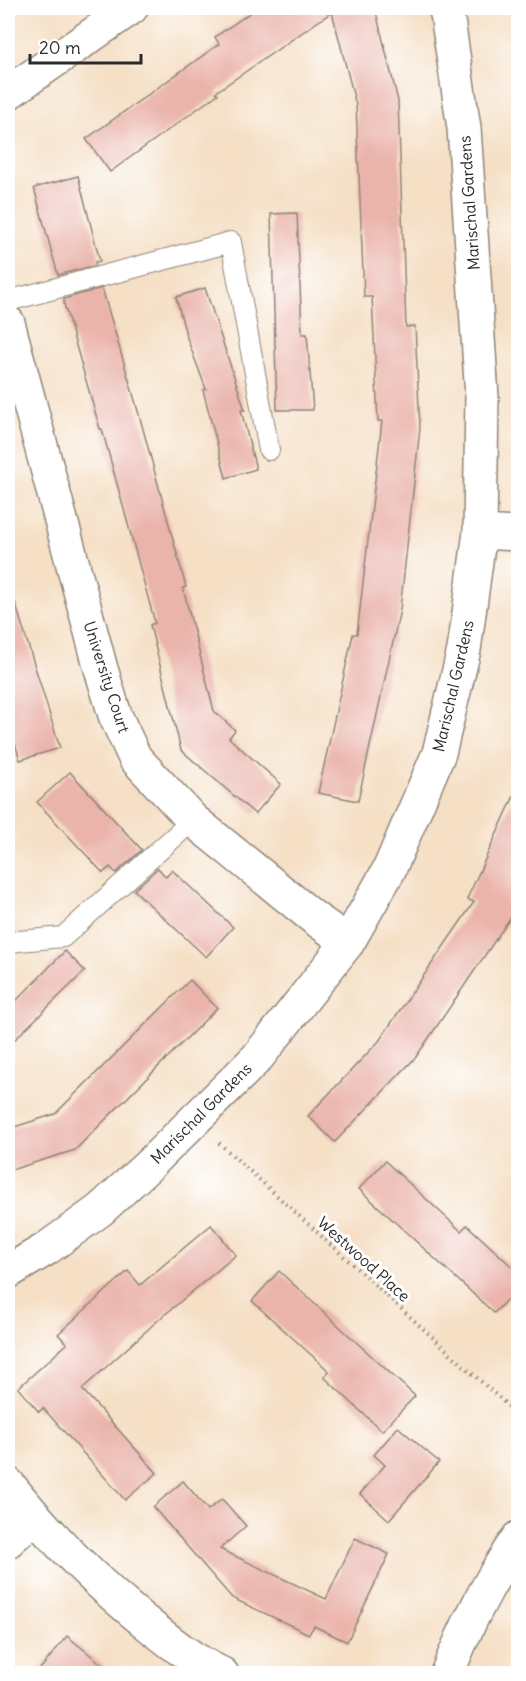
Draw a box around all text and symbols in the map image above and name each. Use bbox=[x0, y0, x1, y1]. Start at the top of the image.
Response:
scale bar bbox=[30, 27, 141, 65]
text: 20 m bbox=[39, 36, 81, 59]
street label: Marischal Gardens bbox=[454, 135, 484, 271]
street label: Marischal Gardens bbox=[428, 618, 478, 754]
street label: University Court bbox=[80, 619, 135, 736]
street label: Marischal Gardens bbox=[146, 1058, 256, 1168]
street label: Westwood Place bbox=[314, 1212, 414, 1306]

